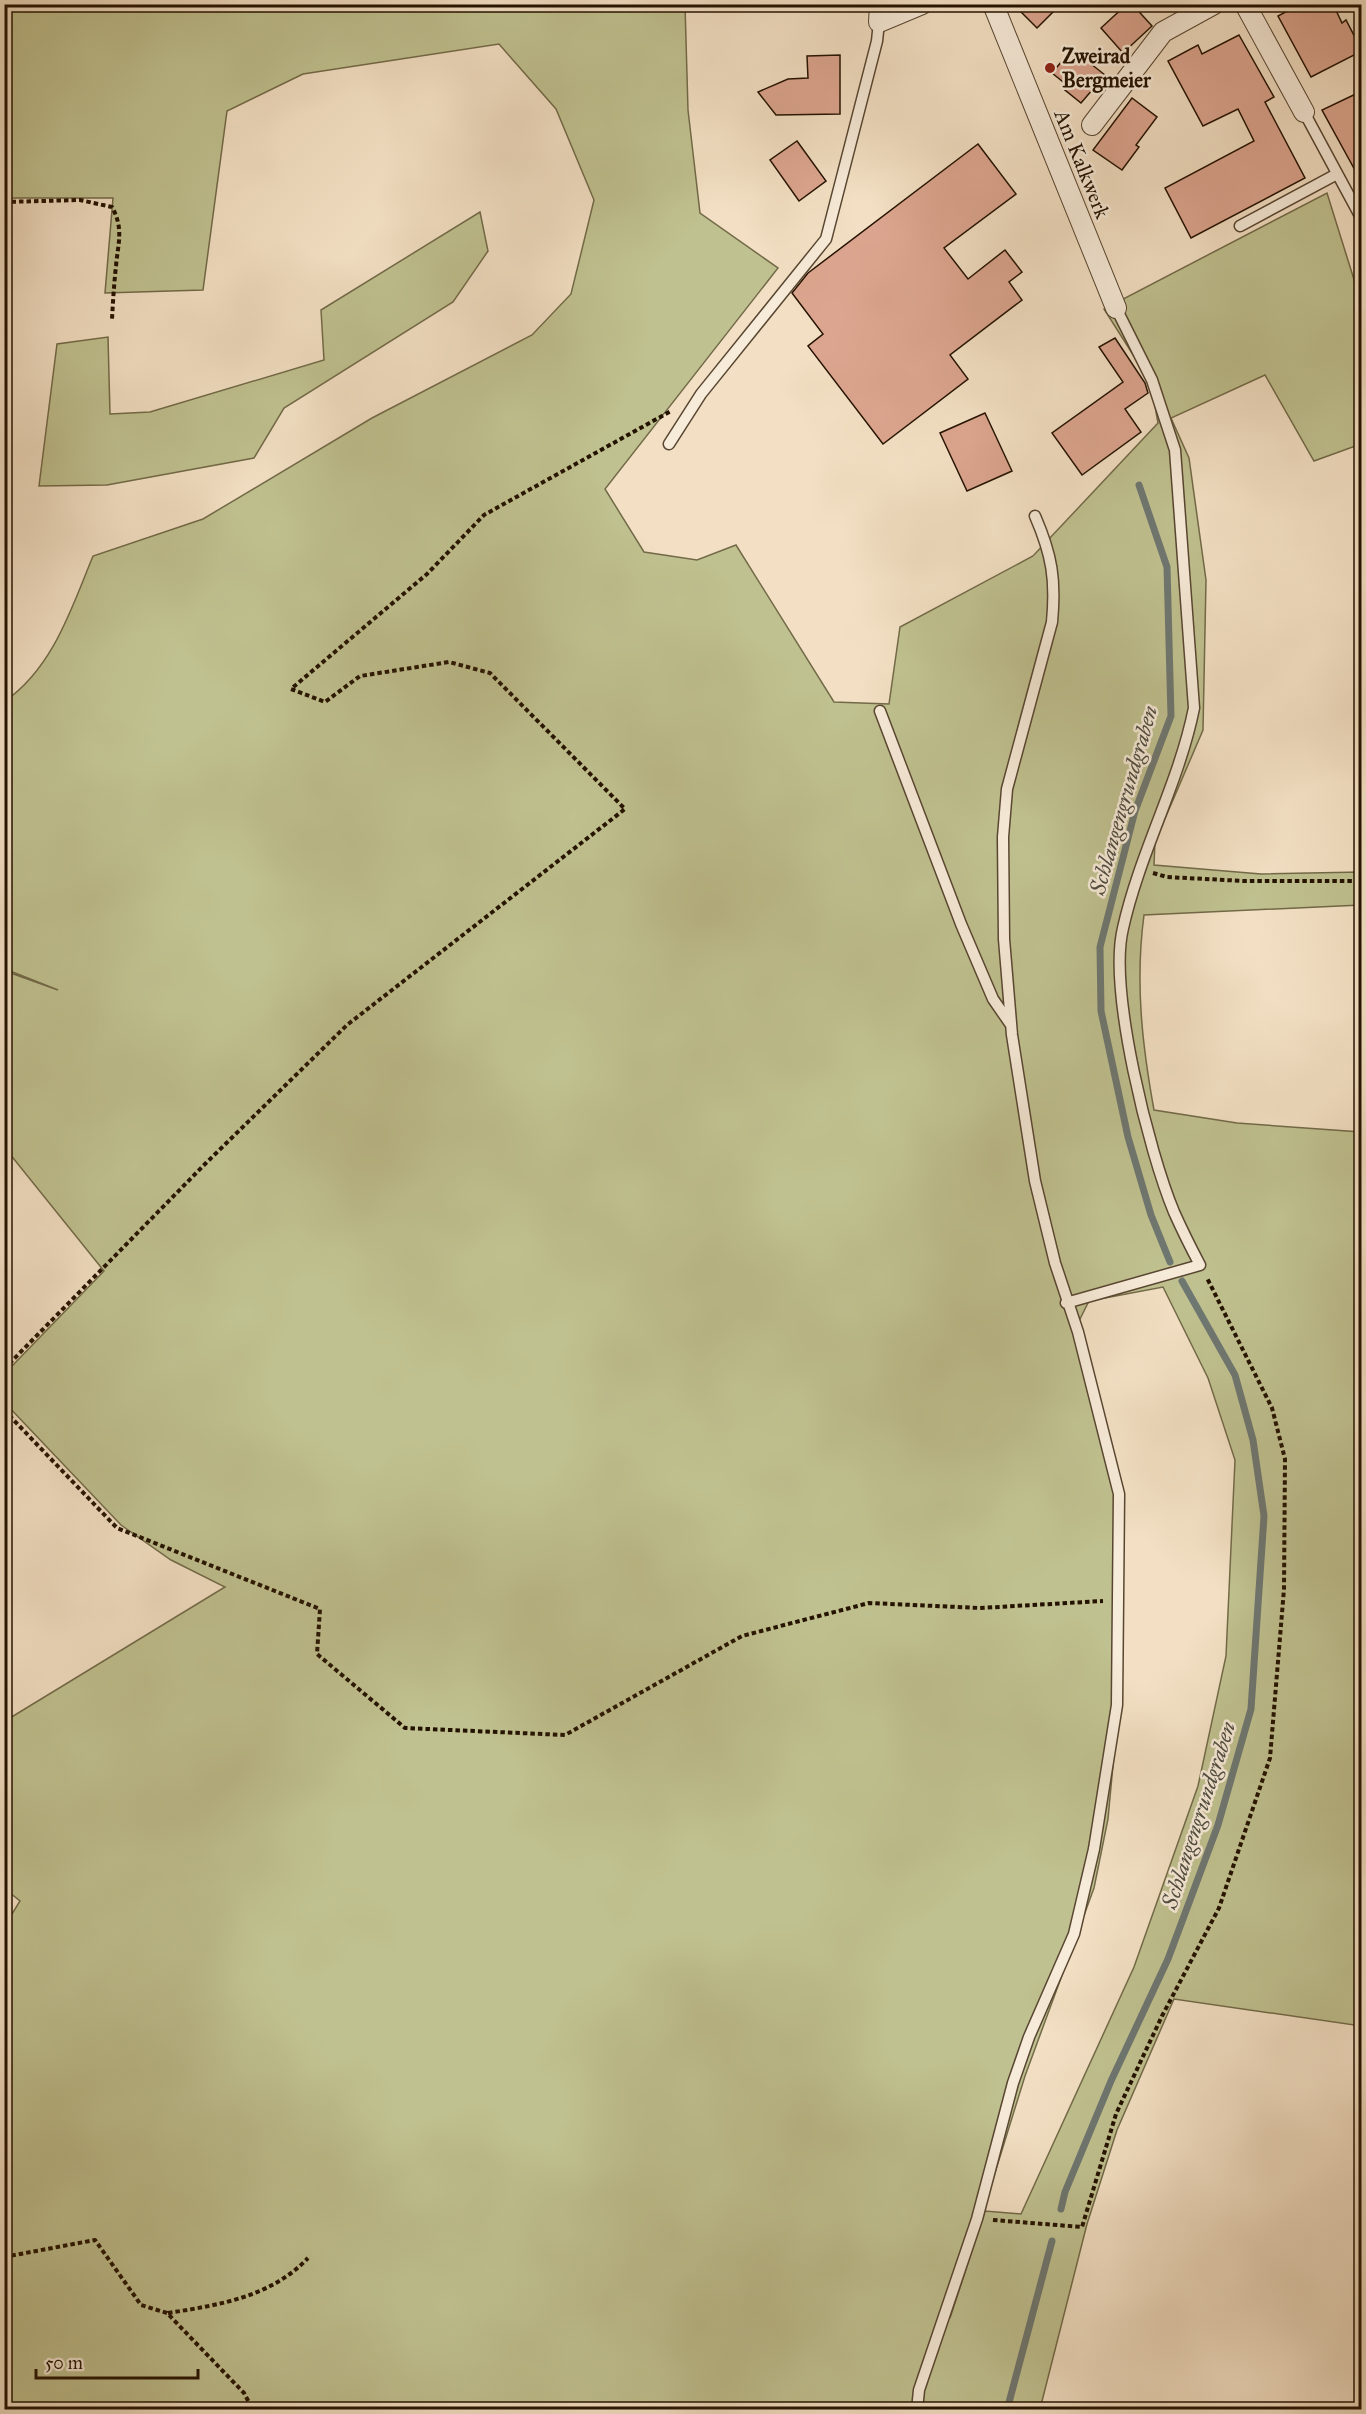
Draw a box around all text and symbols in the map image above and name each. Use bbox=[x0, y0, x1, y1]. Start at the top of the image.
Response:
place label: Zweirad Bergmeier bbox=[1062, 43, 1152, 93]
marker: Zweirad Bergmeier bbox=[1043, 61, 1057, 75]
street label: Am Kalkwerk bbox=[1048, 105, 1116, 223]
water label: Schlangengrundgraben bbox=[1083, 702, 1163, 899]
water label: Schlangengrundgraben bbox=[1155, 1718, 1242, 1913]
scale bar bbox=[36, 2342, 198, 2380]
text: 50 m bbox=[45, 2352, 83, 2374]

